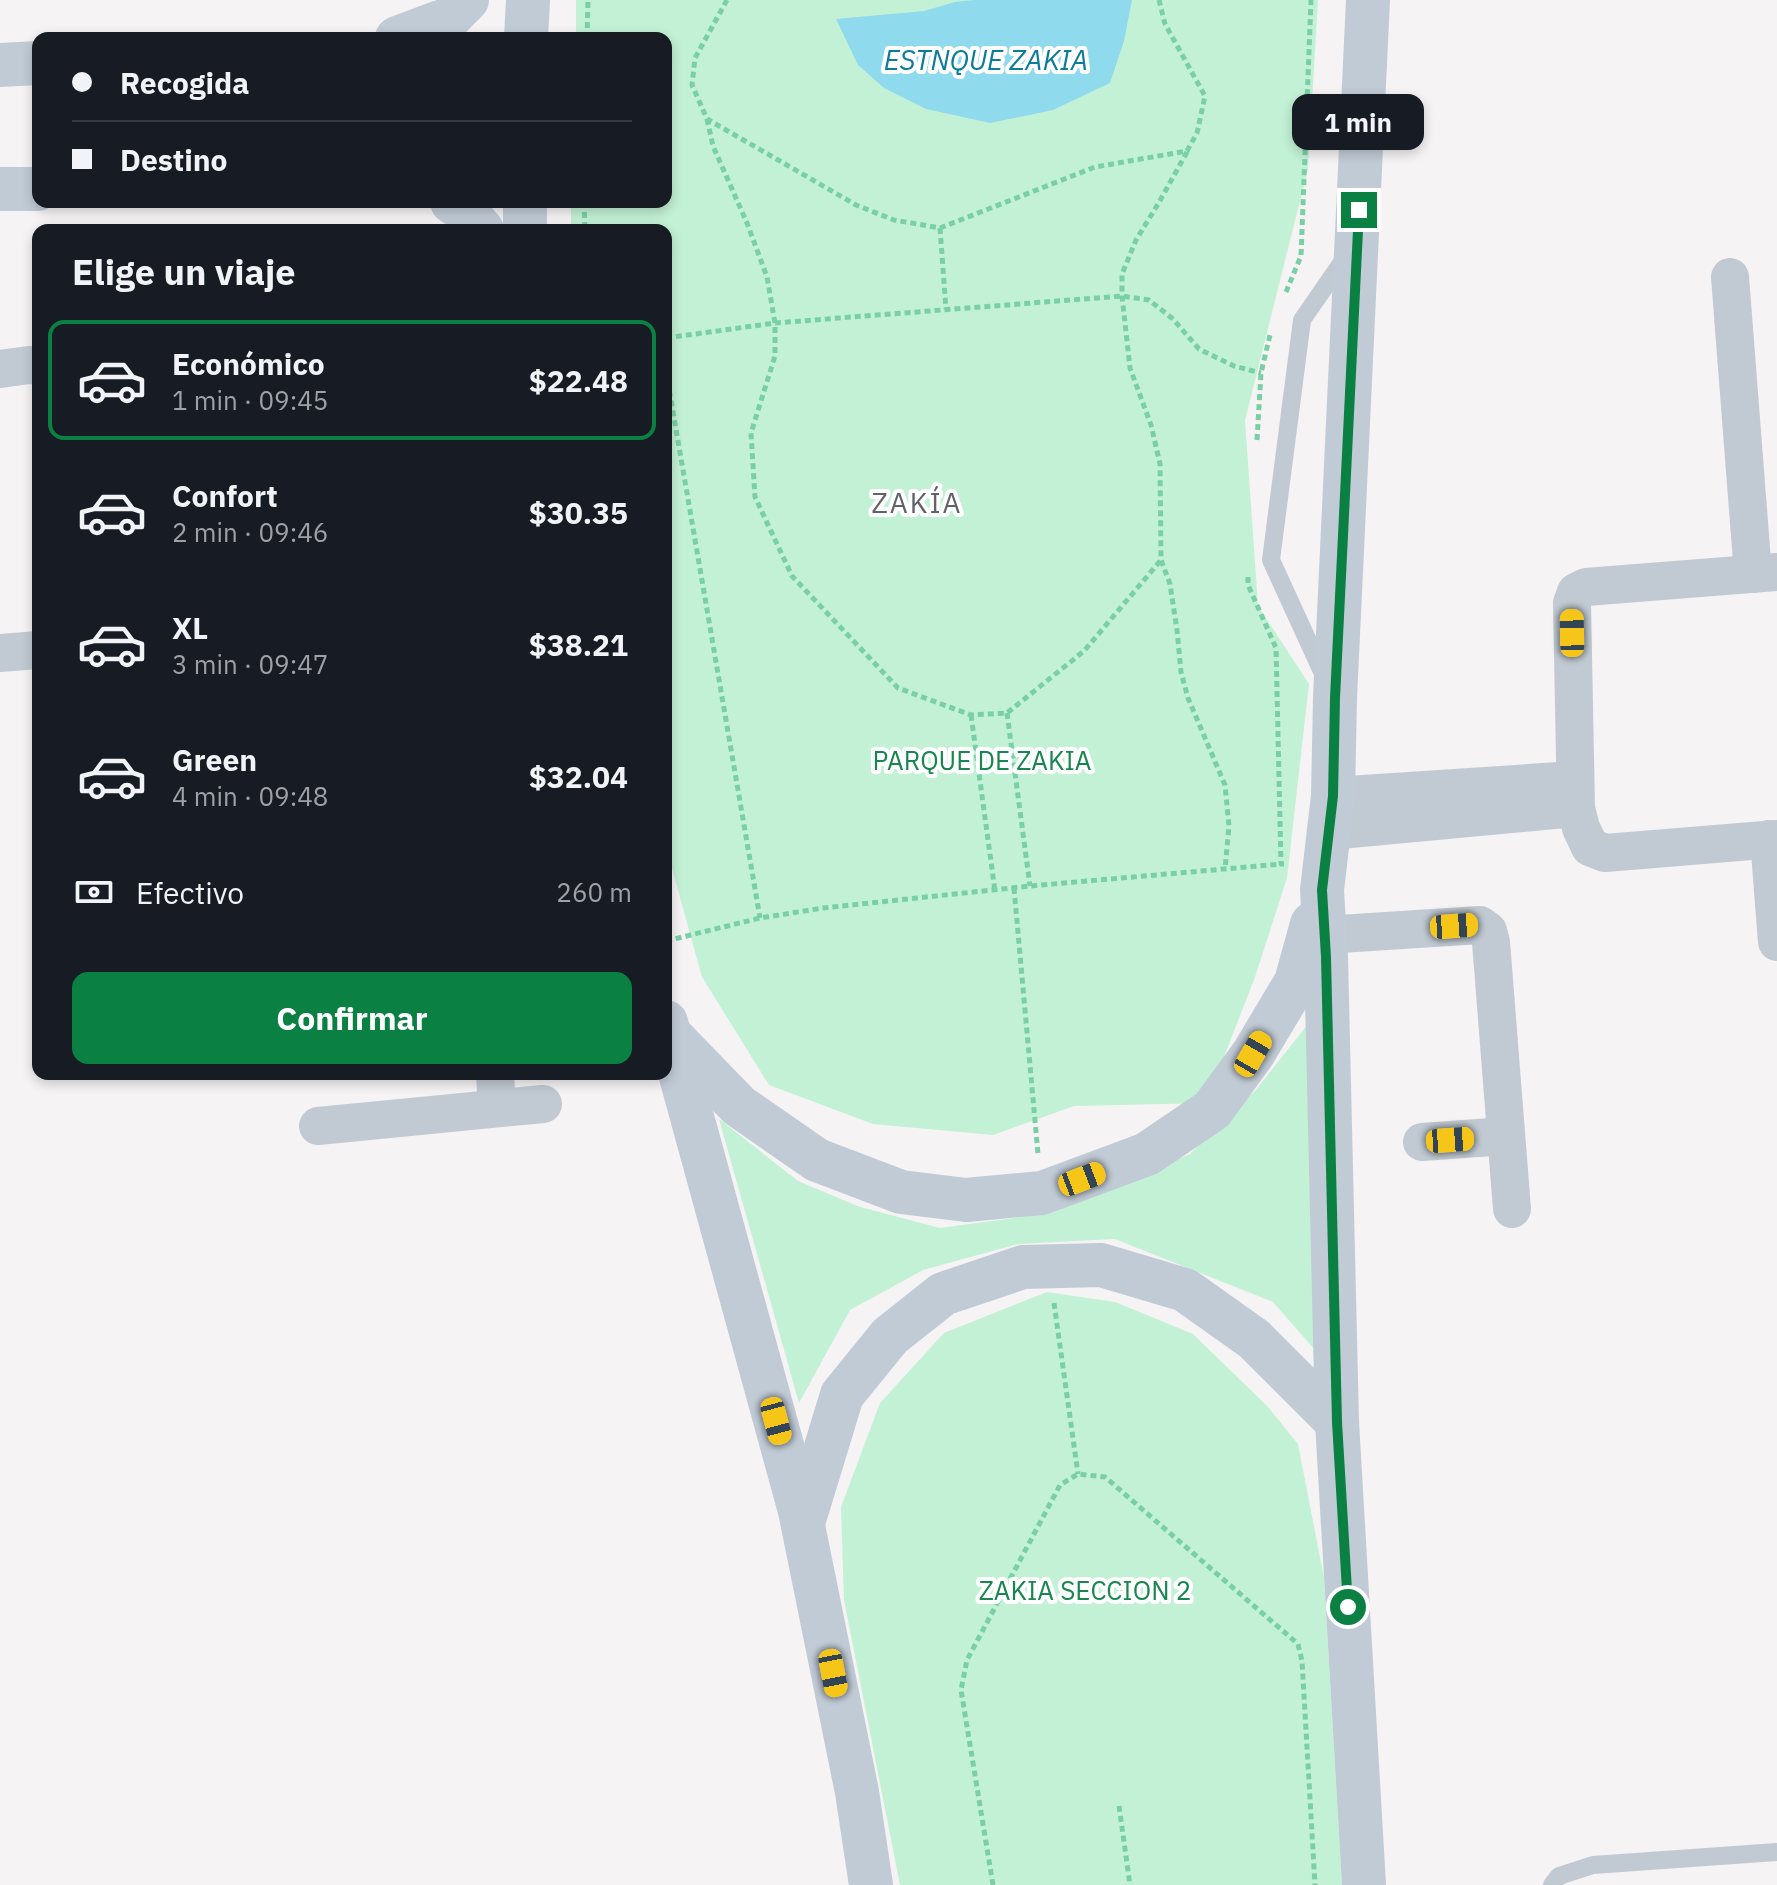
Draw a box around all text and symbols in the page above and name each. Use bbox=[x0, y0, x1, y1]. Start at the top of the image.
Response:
water label: ESTNQUE ZAKIA bbox=[884, 41, 1088, 78]
text: Recogida bbox=[120, 63, 249, 102]
callout: 1 min bbox=[1293, 94, 1425, 150]
text: 1 min bbox=[1324, 105, 1392, 139]
text: Destino bbox=[120, 140, 228, 179]
route end bbox=[1341, 192, 1377, 228]
text: Elige un viaje bbox=[72, 248, 296, 295]
icon: car bbox=[76, 344, 148, 416]
text: Económico bbox=[172, 344, 325, 383]
text: $22.48 bbox=[529, 361, 628, 400]
text: 1 min · 09:45 bbox=[172, 383, 328, 417]
icon: car bbox=[76, 476, 148, 548]
text: Confort bbox=[172, 476, 278, 515]
district label: ZAKÍA bbox=[871, 484, 963, 521]
text: $30.35 bbox=[529, 493, 628, 532]
text: 2 min · 09:46 bbox=[172, 515, 328, 549]
icon: car bbox=[76, 608, 148, 680]
text: XL bbox=[172, 608, 208, 647]
car bbox=[1560, 609, 1584, 657]
text: $38.21 bbox=[529, 625, 628, 664]
text: 3 min · 09:47 bbox=[172, 647, 328, 681]
icon: car bbox=[76, 740, 148, 812]
text: Green bbox=[172, 740, 257, 779]
park label: PARQUE DE ZAKIA bbox=[873, 743, 1092, 777]
text: $32.04 bbox=[529, 757, 628, 796]
text: 4 min · 09:48 bbox=[172, 779, 328, 813]
icon: cash bbox=[72, 870, 116, 914]
text: Efectivo bbox=[136, 873, 244, 912]
text: 260 m bbox=[556, 875, 632, 909]
car bbox=[1429, 912, 1479, 940]
button: Confirmar bbox=[72, 972, 632, 1064]
car bbox=[1231, 1027, 1275, 1081]
car bbox=[1425, 1126, 1475, 1154]
car bbox=[1055, 1159, 1109, 1199]
car bbox=[758, 1395, 794, 1447]
park label: ZAKIA SECCION 2 bbox=[979, 1573, 1191, 1607]
route start bbox=[1330, 1589, 1366, 1625]
car bbox=[817, 1647, 849, 1699]

